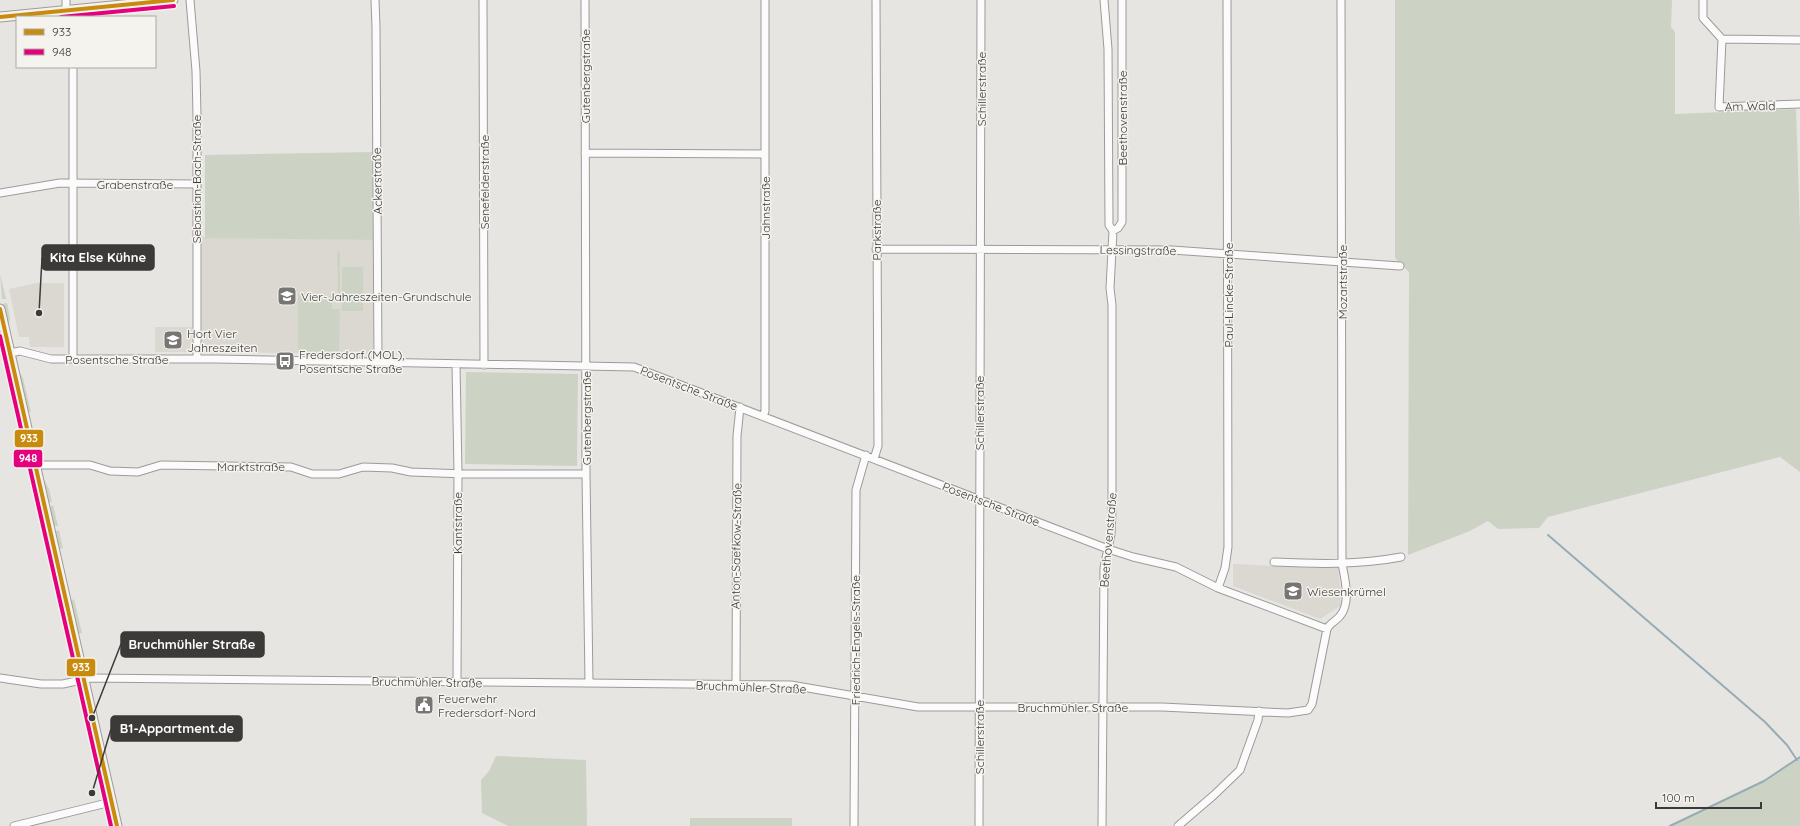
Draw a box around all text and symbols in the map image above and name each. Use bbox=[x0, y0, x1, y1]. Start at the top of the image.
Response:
legend bbox=[16, 16, 156, 68]
text: 933 bbox=[52, 24, 71, 39]
street label: Gutenbergstraße bbox=[578, 29, 593, 123]
text: 948 bbox=[52, 44, 72, 59]
street label: Schillerstraße bbox=[974, 51, 989, 126]
street label: Beethovenstraße bbox=[1115, 70, 1130, 165]
street label: Am Wald bbox=[1725, 98, 1775, 114]
street label: Sebastian-Bach-Straße bbox=[189, 114, 204, 243]
street label: Senefelderstraße bbox=[477, 134, 492, 229]
street label: Ackerstraße bbox=[369, 147, 385, 215]
street label: Jahnstraße bbox=[758, 176, 773, 240]
street label: Grabenstraße bbox=[97, 177, 174, 192]
street label: Parkstraße bbox=[869, 199, 884, 260]
street label: Lessingstraße bbox=[1099, 242, 1177, 258]
street label: Paul-Lincke-Straße bbox=[1221, 242, 1236, 347]
callout: Kita Else Kühne bbox=[42, 245, 154, 270]
street label: Mozartstraße bbox=[1335, 245, 1350, 319]
text: Kita Else Kühne bbox=[50, 249, 146, 265]
school or university icon: Vier-Jahreszeiten-Grundschule bbox=[276, 285, 298, 307]
place label: Vier-Jahreszeiten-Grundschule bbox=[301, 289, 472, 304]
place label: Hort Vier Jahreszeiten bbox=[187, 326, 257, 355]
school or university icon: Hort Vier Jahreszeiten bbox=[162, 329, 184, 351]
place label: Fredersdorf (MOL), Posentsche Straße bbox=[299, 347, 405, 376]
bus stop icon: Fredersdorf (MOL), Posentsche Straße bbox=[274, 350, 296, 372]
street label: Posentsche Straße bbox=[65, 352, 169, 367]
street label: Posentsche Straße bbox=[638, 362, 740, 414]
street label: Gutenbergstraße bbox=[579, 371, 594, 465]
street label: Schillerstraße bbox=[972, 375, 987, 450]
line badge: 933 bbox=[14, 429, 44, 448]
text: 933 bbox=[20, 431, 38, 445]
line badge: 948 bbox=[13, 449, 43, 468]
text: 948 bbox=[19, 451, 37, 465]
street label: Marktstraße bbox=[217, 459, 285, 474]
street label: Posentsche Straße bbox=[940, 478, 1042, 530]
street label: Anton-Saefkow-Straße bbox=[727, 482, 745, 609]
street label: Kantstraße bbox=[450, 492, 465, 554]
street label: Beethovenstraße bbox=[1096, 492, 1120, 588]
street label: Friedrich-Engels-Straße bbox=[848, 575, 863, 705]
school or university icon: Wiesenkrümel bbox=[1282, 580, 1304, 602]
place label: Wiesenkrümel bbox=[1307, 584, 1386, 599]
callout: Bruchmühler Straße bbox=[121, 632, 264, 657]
text: Bruchmühler Straße bbox=[129, 636, 256, 652]
line badge: 933 bbox=[66, 658, 96, 677]
text: 933 bbox=[72, 660, 90, 674]
street label: Bruchmühler Straße bbox=[371, 674, 483, 690]
street label: Bruchmühler Straße bbox=[695, 678, 807, 696]
place label: Feuerwehr Fredersdorf-Nord bbox=[438, 691, 536, 720]
public building icon: Feuerwehr Fredersdorf-Nord bbox=[413, 694, 435, 716]
street label: Schillerstraße bbox=[972, 699, 987, 774]
street label: Bruchmühler Straße bbox=[1018, 700, 1129, 715]
callout: B1-Appartment.de bbox=[111, 716, 242, 741]
text: B1-Appartment.de bbox=[120, 720, 234, 736]
scale bar bbox=[1656, 784, 1761, 810]
text: 100 m bbox=[1662, 790, 1695, 805]

